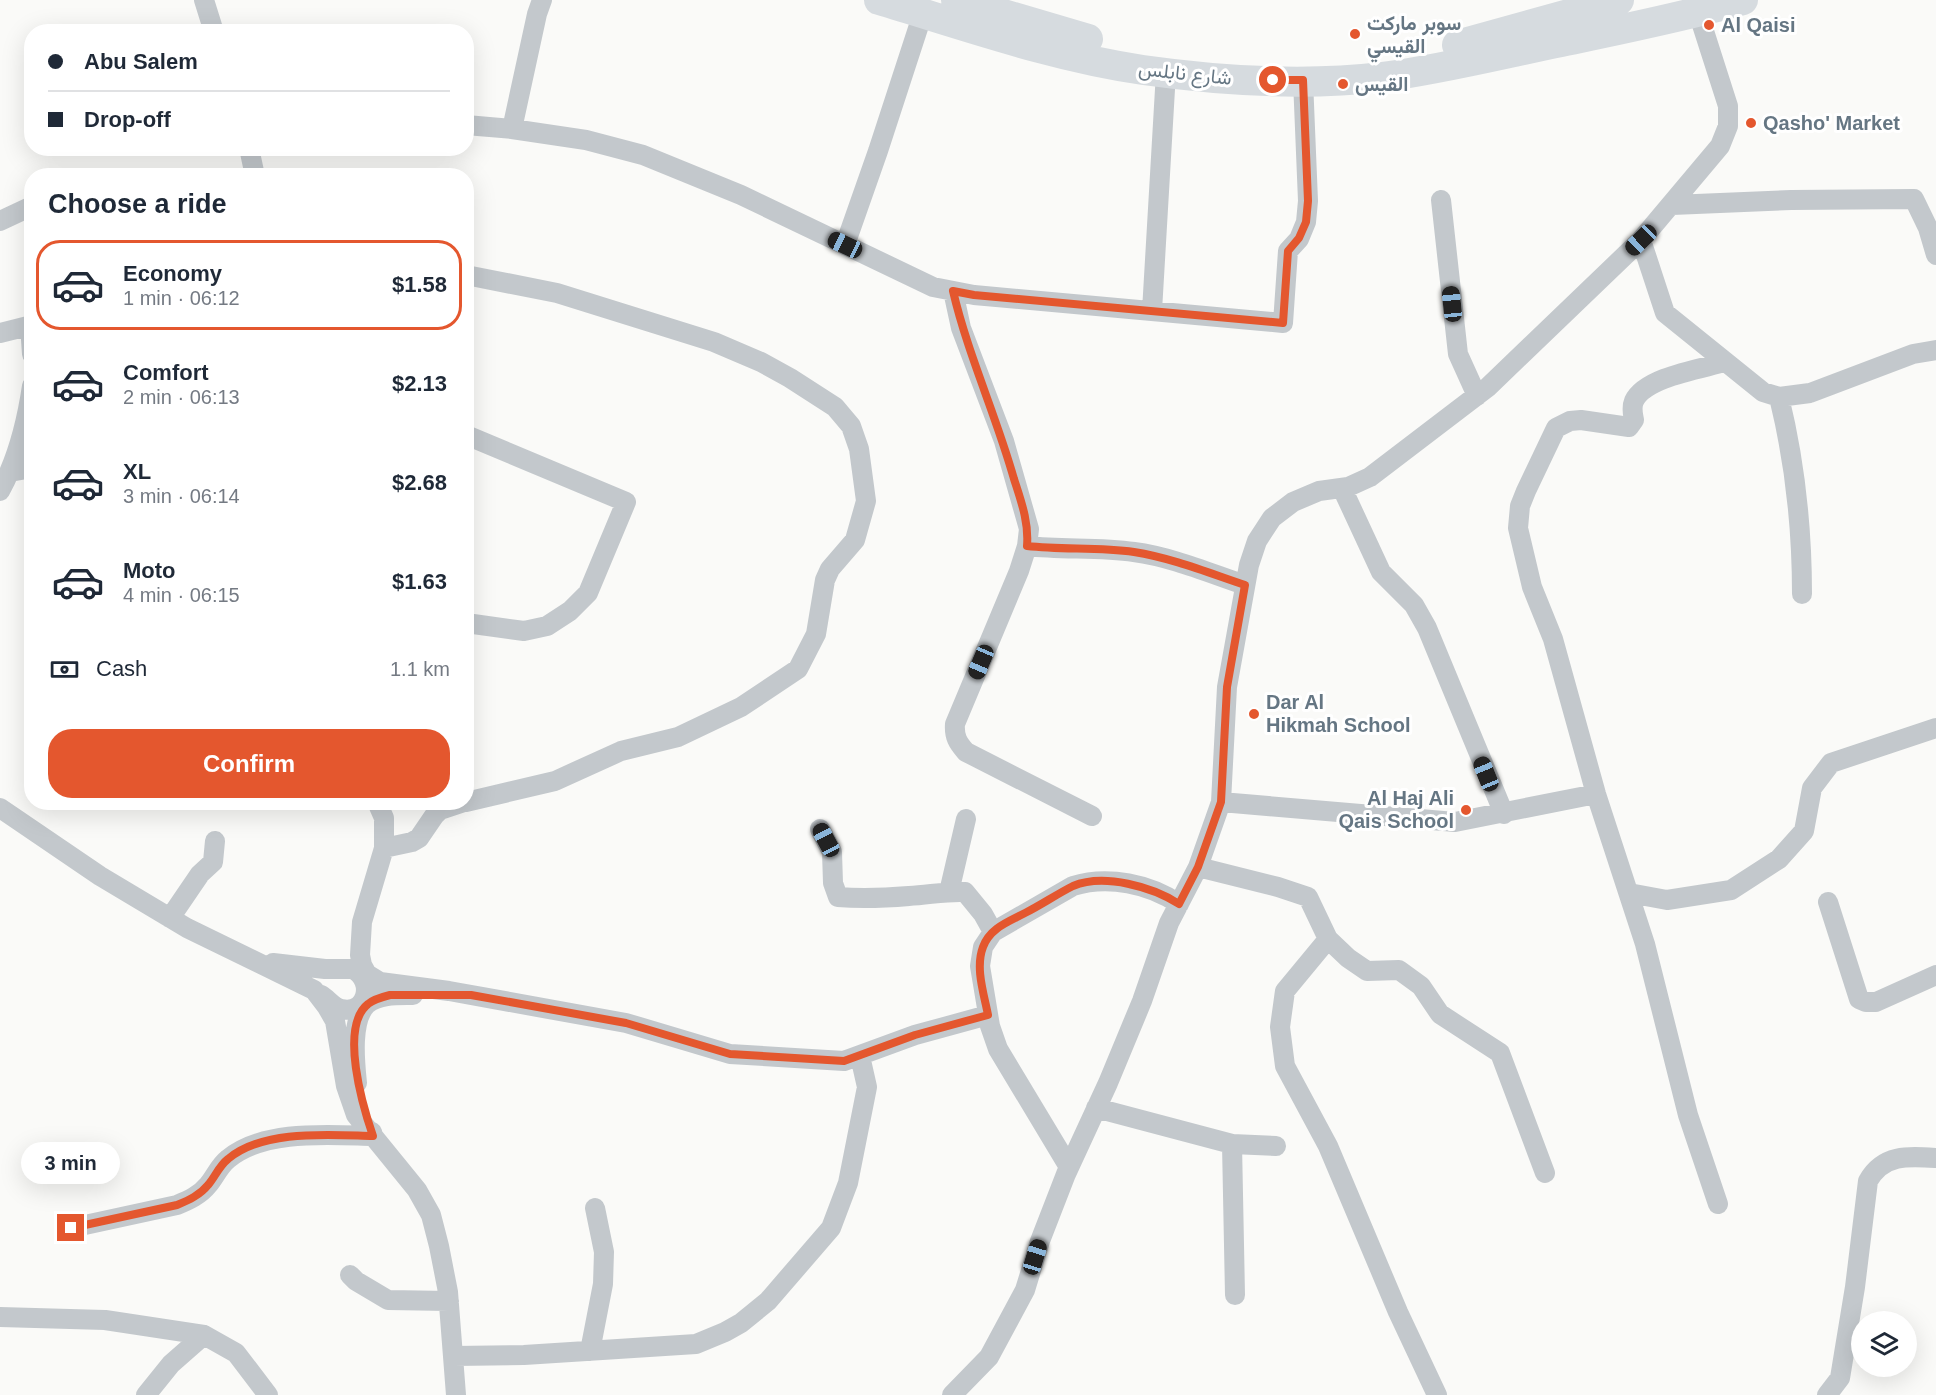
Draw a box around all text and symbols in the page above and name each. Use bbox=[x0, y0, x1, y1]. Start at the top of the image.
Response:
place label: سوبر ماركت القيسي bbox=[1367, 12, 1461, 63]
place label: Al Qaisi bbox=[1721, 14, 1795, 36]
marker: Al Qaisi bbox=[1702, 18, 1716, 32]
marker: سوبر ماركت القيسي bbox=[1348, 27, 1362, 41]
text: Abu Salem bbox=[84, 49, 198, 74]
street label: شارع نابلس bbox=[1137, 57, 1233, 92]
route start bbox=[1259, 66, 1286, 93]
place label: القيس bbox=[1355, 73, 1408, 96]
marker: القيس bbox=[1336, 77, 1350, 91]
text: Drop-off bbox=[84, 107, 171, 132]
place label: Qasho' Market bbox=[1763, 112, 1900, 134]
marker: Qasho' Market bbox=[1744, 116, 1758, 130]
text: Choose a ride bbox=[48, 189, 227, 219]
car bbox=[1622, 221, 1660, 259]
car bbox=[825, 229, 865, 261]
icon: car bbox=[51, 258, 105, 312]
text: Economy bbox=[123, 261, 222, 286]
text: $1.58 bbox=[392, 272, 447, 297]
car bbox=[1441, 285, 1463, 323]
text: 1 min · 06:12 bbox=[123, 287, 240, 309]
icon: car bbox=[51, 357, 105, 411]
text: Comfort bbox=[123, 360, 209, 385]
text: $2.13 bbox=[392, 371, 447, 396]
text: 2 min · 06:13 bbox=[123, 386, 240, 408]
icon: car bbox=[51, 456, 105, 510]
text: XL bbox=[123, 459, 151, 484]
text: $2.68 bbox=[392, 470, 447, 495]
text: 3 min · 06:14 bbox=[123, 485, 240, 507]
icon: car bbox=[51, 555, 105, 609]
text: Moto bbox=[123, 558, 176, 583]
text: $1.63 bbox=[392, 569, 447, 594]
text: 4 min · 06:15 bbox=[123, 584, 240, 606]
car bbox=[966, 642, 996, 682]
icon: cash bbox=[48, 653, 81, 686]
text: Cash bbox=[96, 656, 147, 681]
text: 1.1 km bbox=[390, 658, 450, 680]
place label: Dar Al Hikmah School bbox=[1266, 691, 1410, 736]
marker: Dar Al Hikmah School bbox=[1247, 707, 1261, 721]
button: Confirm bbox=[48, 729, 450, 798]
car bbox=[1471, 754, 1501, 794]
place label: Al Haj Ali Qais School bbox=[1338, 787, 1454, 832]
marker: Al Haj Ali Qais School bbox=[1459, 803, 1473, 817]
car bbox=[810, 820, 842, 860]
callout: 3 min bbox=[22, 1141, 121, 1183]
text: 3 min bbox=[44, 1152, 97, 1174]
route end bbox=[57, 1214, 84, 1241]
car bbox=[1021, 1237, 1049, 1277]
map controls bbox=[1851, 1311, 1917, 1377]
button: layers bbox=[1851, 1311, 1917, 1377]

